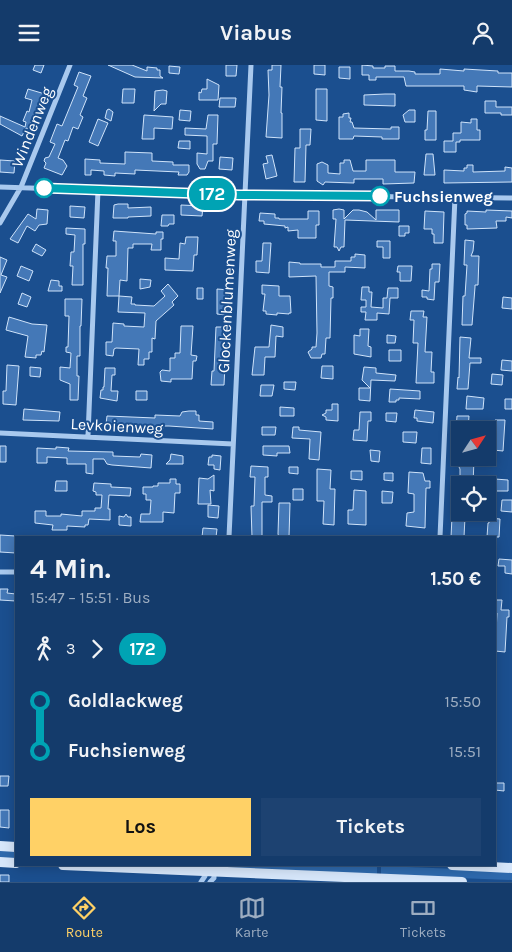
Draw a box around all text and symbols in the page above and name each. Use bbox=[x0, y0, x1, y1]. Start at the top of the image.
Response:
icon: menu bbox=[15, 19, 43, 47]
icon: person bbox=[469, 19, 497, 47]
text: Viabus bbox=[220, 20, 292, 46]
street label: Windenweg bbox=[7, 84, 57, 170]
unlabelled marker bbox=[34, 178, 54, 198]
line badge: 172 bbox=[183, 178, 241, 210]
text: 172 bbox=[199, 183, 225, 205]
marker: Fuchsienweg bbox=[370, 186, 390, 206]
place label: Fuchsienweg bbox=[394, 187, 493, 206]
street label: Glockenblumenweg bbox=[214, 229, 240, 373]
street label: Levkoienweg bbox=[70, 414, 164, 438]
north arrow bbox=[451, 421, 496, 466]
map controls bbox=[451, 421, 496, 521]
button: locate bbox=[451, 476, 496, 521]
text: 4 Min. bbox=[30, 552, 111, 585]
text: 1.50 € bbox=[430, 568, 481, 590]
text: 15:47 – 15:51 · Bus bbox=[30, 588, 150, 607]
icon: walk bbox=[30, 635, 58, 663]
icon: forward bbox=[83, 635, 111, 663]
text: 172 bbox=[129, 638, 156, 660]
text: 3 bbox=[66, 639, 75, 658]
text: Goldlackweg bbox=[68, 690, 183, 712]
text: 15:50 bbox=[444, 692, 481, 711]
text: Fuchsienweg bbox=[68, 740, 185, 762]
text: 15:51 bbox=[449, 742, 481, 761]
button: Los bbox=[30, 798, 251, 856]
button: Tickets bbox=[261, 798, 481, 856]
tab: Route bbox=[66, 894, 103, 941]
tab: Karte bbox=[235, 894, 268, 941]
tab: Tickets bbox=[400, 894, 446, 941]

